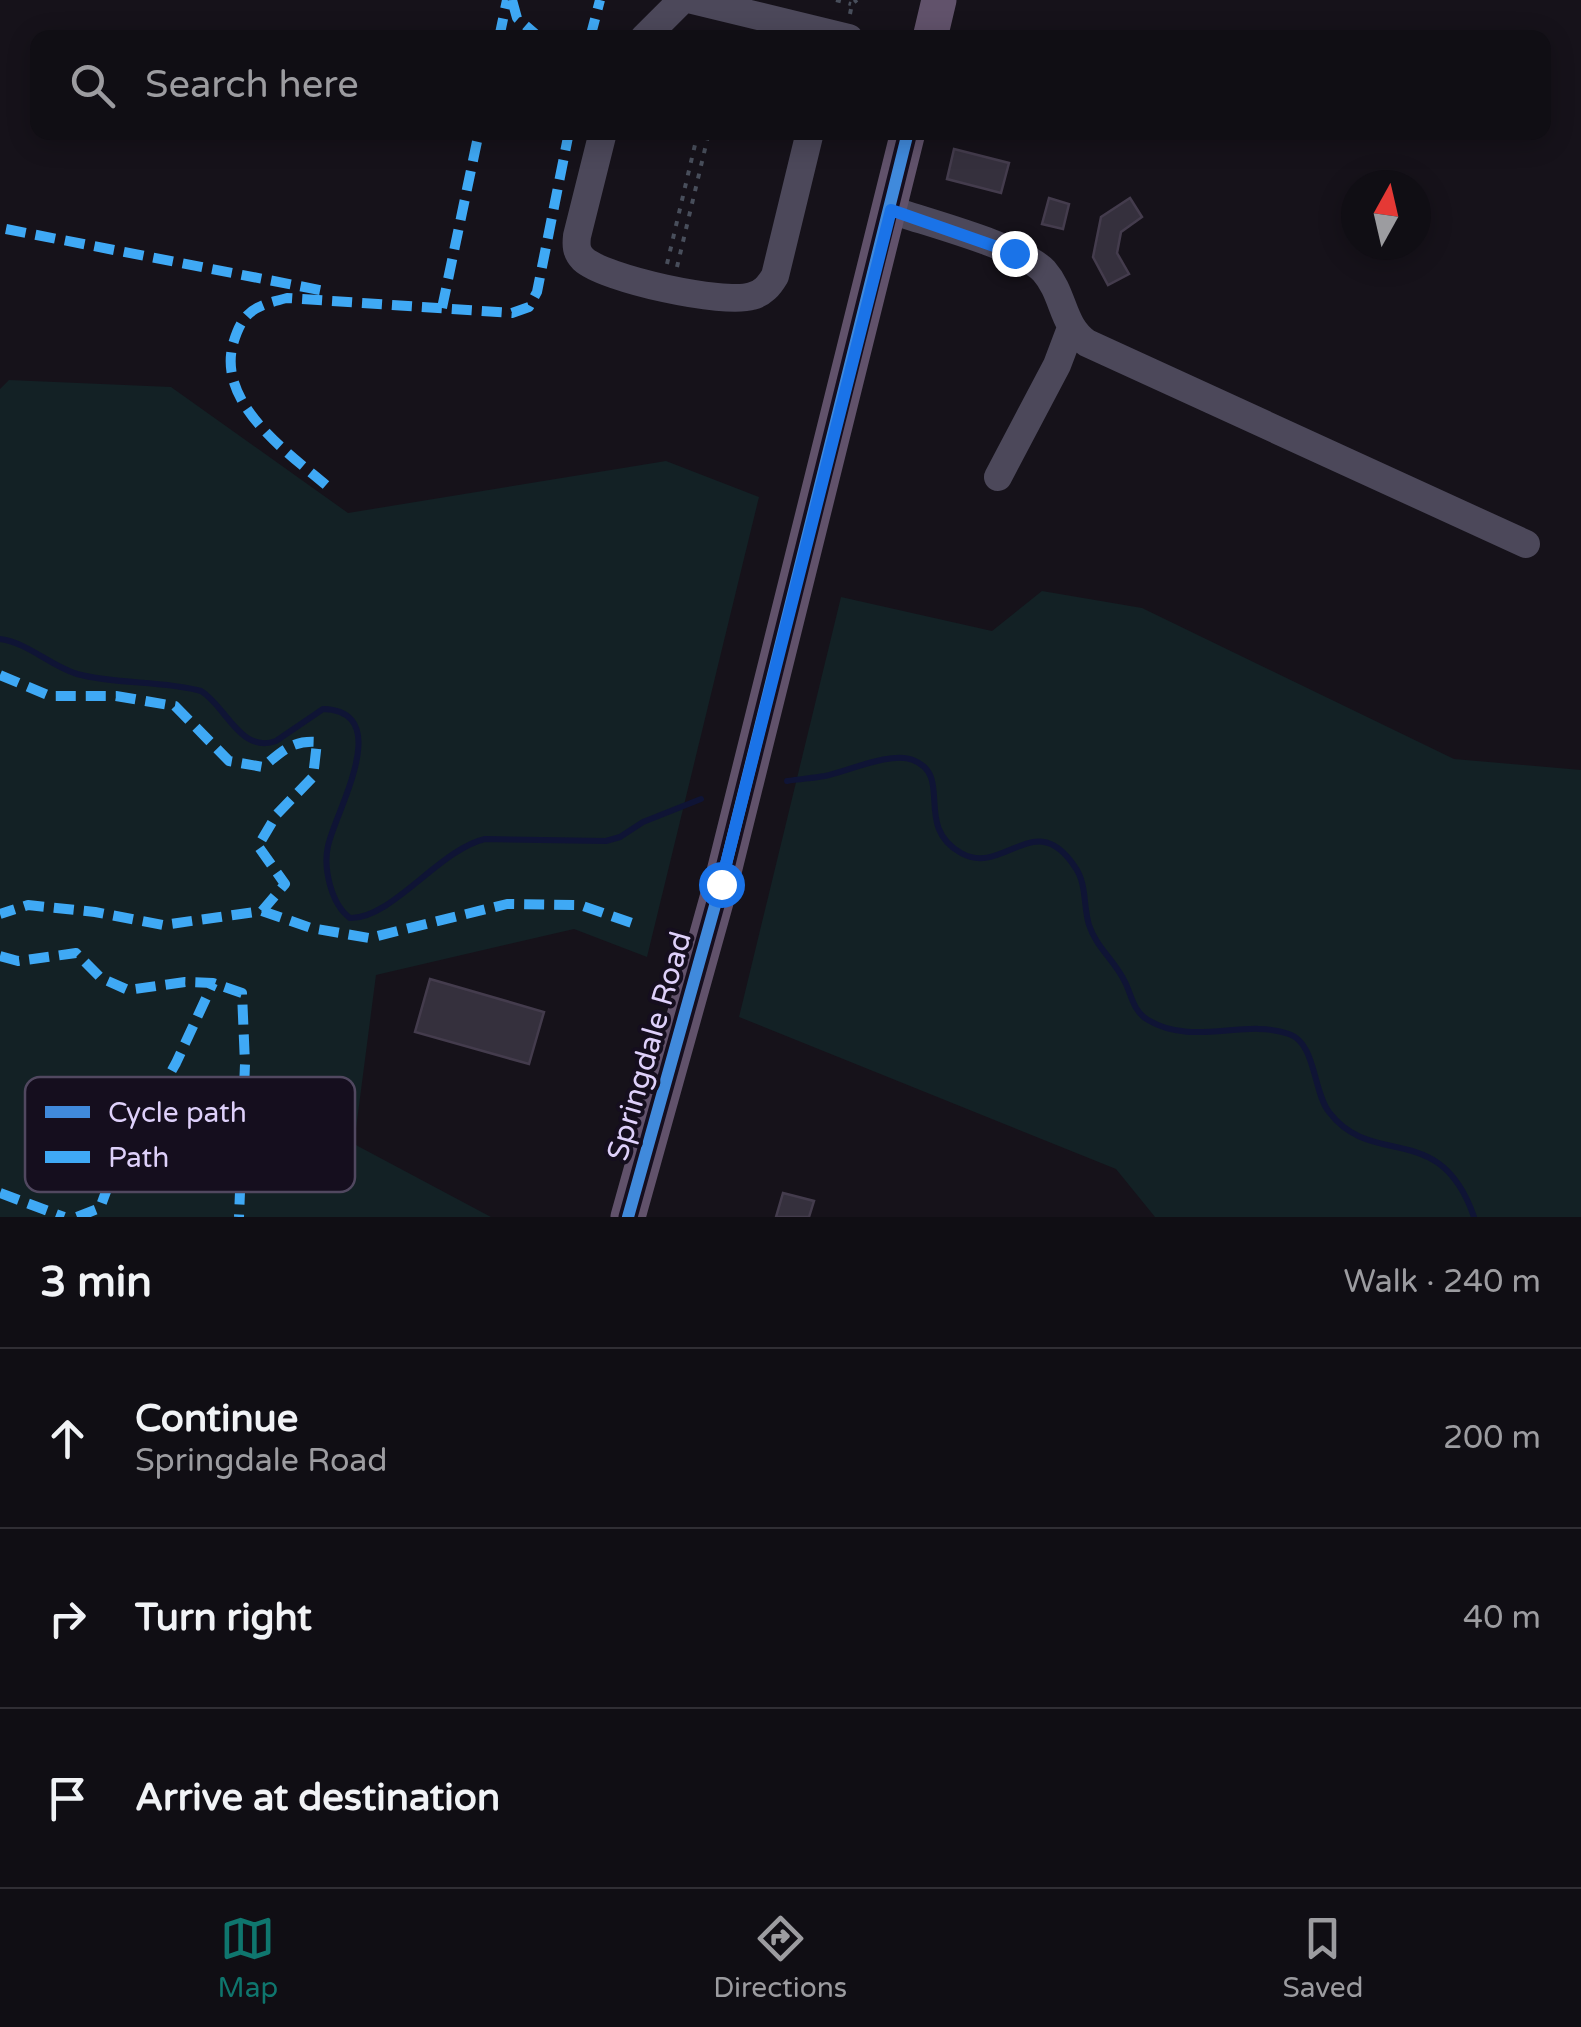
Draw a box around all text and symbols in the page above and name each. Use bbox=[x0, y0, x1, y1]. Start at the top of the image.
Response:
search box bbox=[30, 30, 1551, 140]
icon: search bbox=[65, 58, 120, 113]
text: Search here bbox=[145, 62, 359, 108]
north arrow bbox=[1341, 170, 1431, 260]
route end bbox=[992, 231, 1038, 277]
route start bbox=[699, 862, 745, 908]
street label: Springdale Road bbox=[599, 927, 700, 1165]
legend bbox=[25, 1077, 355, 1192]
text: Cycle path bbox=[108, 1096, 247, 1130]
text: Path bbox=[108, 1141, 169, 1175]
text: 3 min bbox=[40, 1257, 152, 1308]
text: Walk · 240 m bbox=[1344, 1263, 1541, 1301]
text: Continue bbox=[135, 1396, 298, 1442]
icon: ahead bbox=[40, 1411, 95, 1466]
text: 200 m bbox=[1443, 1419, 1541, 1457]
text: Springdale Road bbox=[135, 1442, 388, 1480]
icon: right bbox=[40, 1591, 95, 1646]
text: Turn right bbox=[135, 1595, 312, 1641]
text: 40 m bbox=[1463, 1599, 1541, 1637]
icon: arrive bbox=[40, 1771, 95, 1826]
text: Arrive at destination bbox=[135, 1775, 500, 1821]
tab: Map bbox=[218, 1911, 278, 2005]
tab: Directions bbox=[713, 1911, 847, 2005]
tab: Saved bbox=[1282, 1911, 1363, 2005]

